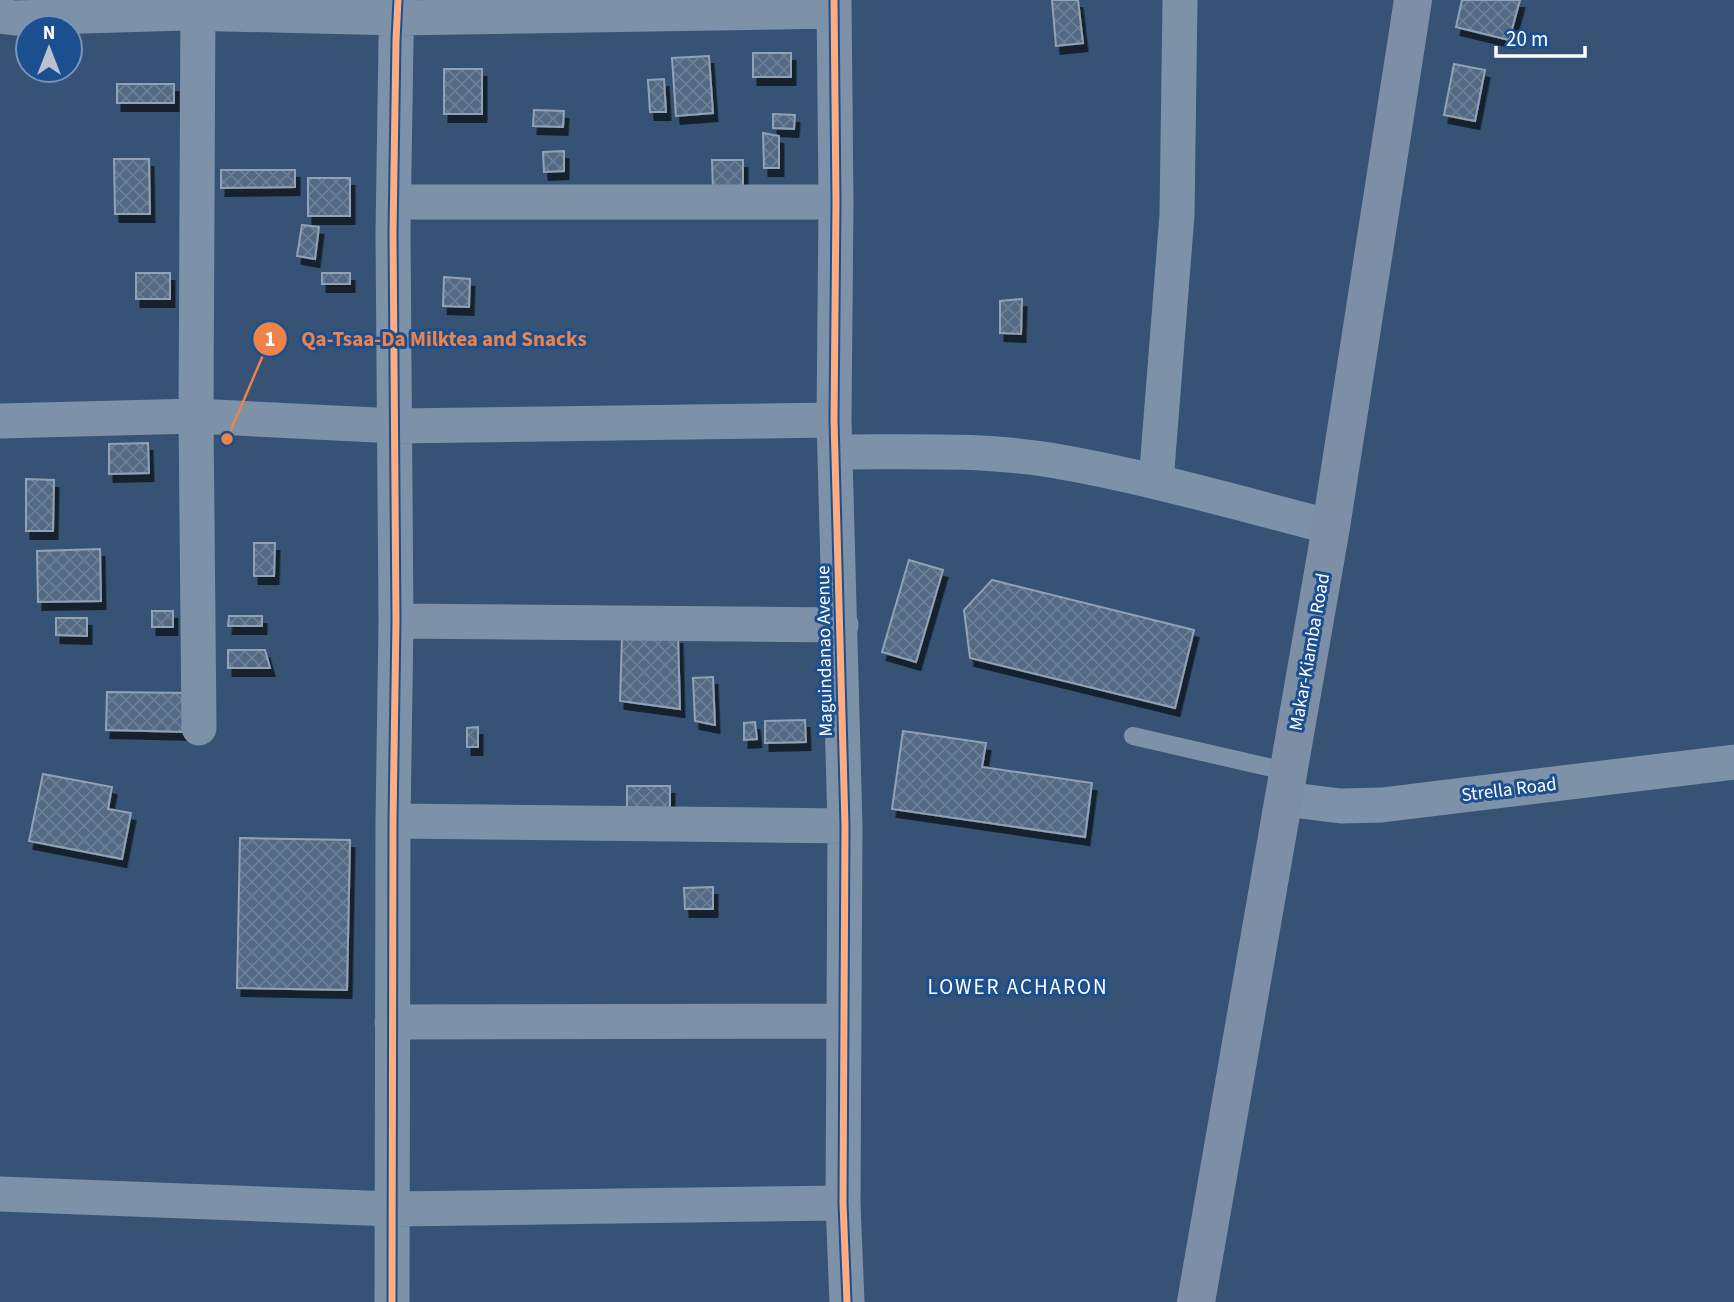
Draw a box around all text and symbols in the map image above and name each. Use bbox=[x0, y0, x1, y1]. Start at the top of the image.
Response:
north arrow bbox=[14, 14, 84, 84]
scale bar bbox=[1496, 14, 1585, 58]
text: N bbox=[43, 20, 55, 47]
text: 20 m bbox=[1506, 24, 1548, 54]
callout: Qa-Tsaa-Da Milktea and Snacks bbox=[252, 318, 601, 360]
text: 1 bbox=[264, 324, 276, 354]
text: Qa-Tsaa-Da Milktea and Snacks bbox=[301, 324, 587, 354]
street label: Maguindanao Avenue bbox=[810, 565, 840, 737]
street label: Makar-Kiamba Road bbox=[1283, 571, 1337, 733]
street label: Strella Road bbox=[1460, 771, 1558, 809]
district label: LOWER ACHARON bbox=[928, 972, 1108, 1002]

